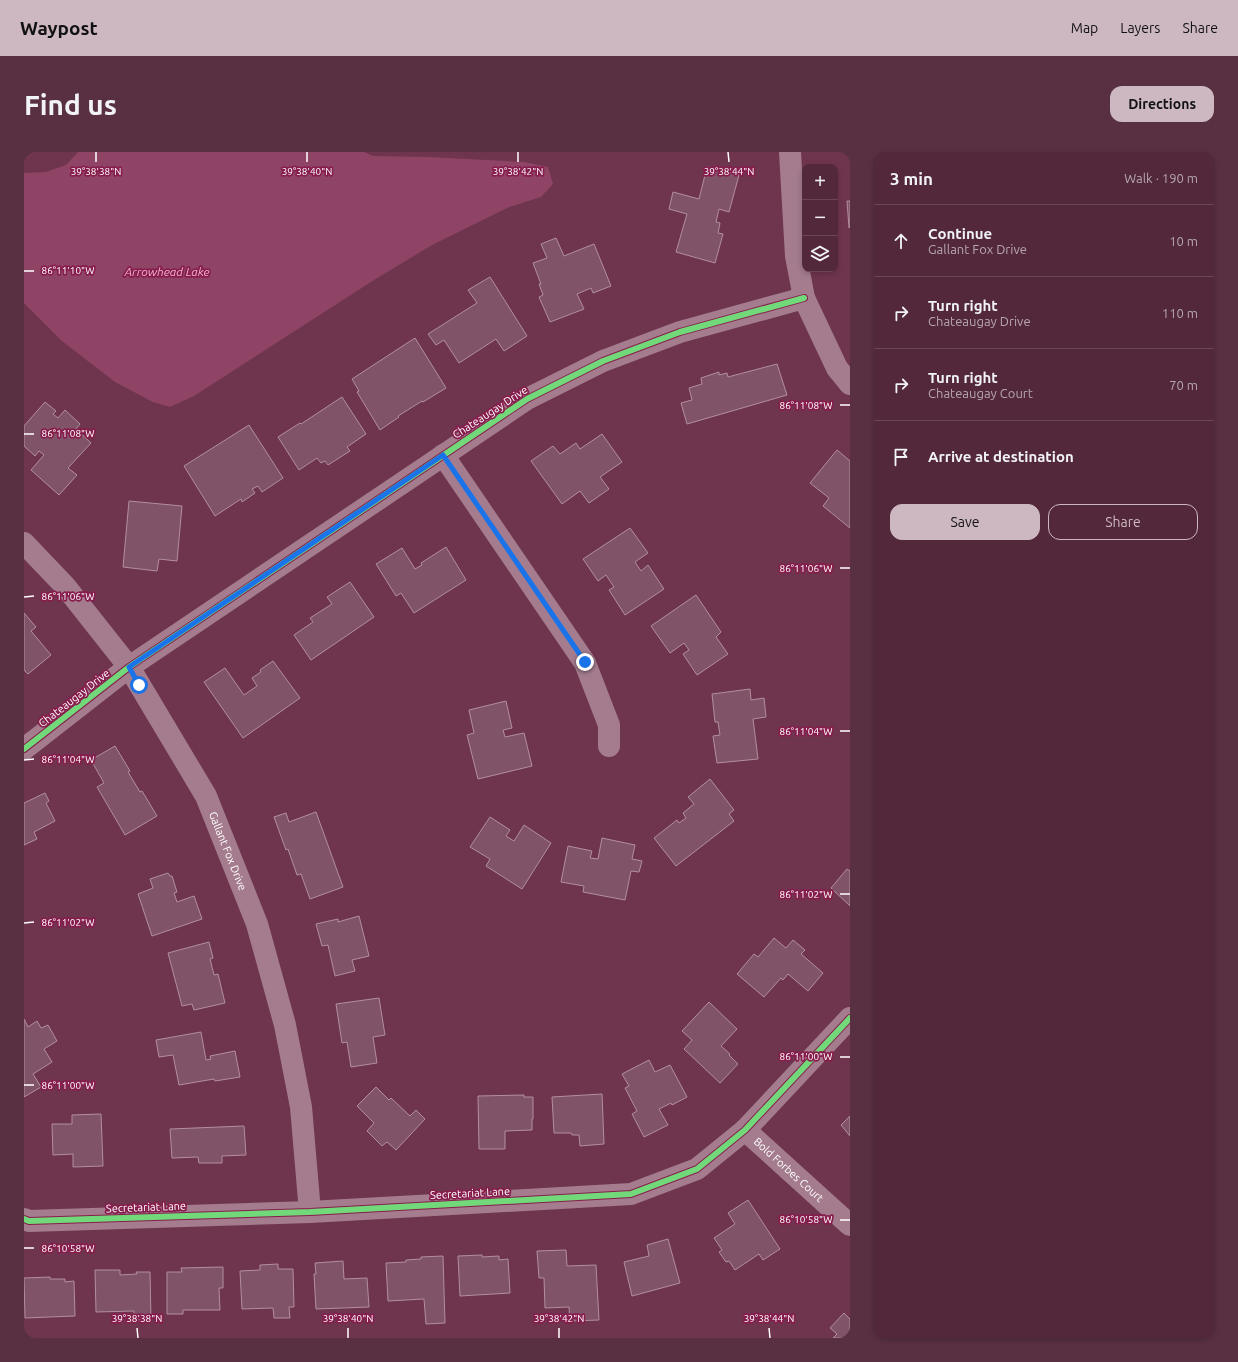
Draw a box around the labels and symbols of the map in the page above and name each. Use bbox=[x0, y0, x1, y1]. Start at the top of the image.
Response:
text: 39°38'38"N bbox=[71, 166, 121, 177]
text: 39°38'40"N bbox=[282, 166, 332, 177]
text: 39°38'42"N bbox=[493, 166, 543, 177]
text: 39°38'44"N bbox=[704, 166, 754, 177]
text: 86°11'10"W bbox=[42, 265, 94, 276]
water label: Arrowhead Lake bbox=[123, 265, 210, 278]
street label: Chateaugay Drive bbox=[450, 383, 530, 441]
text: 86°11'08"W bbox=[780, 400, 832, 411]
text: 86°11'08"W bbox=[42, 428, 94, 439]
text: 86°11'06"W bbox=[780, 563, 832, 574]
text: 86°11'06"W bbox=[42, 591, 94, 602]
route end bbox=[576, 653, 594, 671]
street label: Chateaugay Drive bbox=[36, 667, 112, 729]
route start bbox=[130, 676, 148, 694]
text: 86°11'04"W bbox=[780, 726, 832, 737]
text: 86°11'04"W bbox=[42, 754, 94, 765]
street label: Gallant Fox Drive bbox=[207, 810, 249, 892]
text: 86°11'02"W bbox=[780, 889, 832, 900]
text: 86°11'02"W bbox=[42, 917, 94, 928]
text: 86°11'00"W bbox=[780, 1051, 832, 1062]
text: 86°11'00"W bbox=[42, 1080, 94, 1091]
street label: Bold Forbes Court bbox=[752, 1135, 826, 1204]
street label: Secretariat Lane bbox=[430, 1185, 510, 1201]
street label: Secretariat Lane bbox=[106, 1200, 186, 1214]
text: 86°10'58"W bbox=[780, 1214, 832, 1225]
text: 86°10'58"W bbox=[42, 1243, 94, 1254]
text: 39°38'38"N bbox=[112, 1313, 162, 1324]
text: 39°38'40"N bbox=[323, 1313, 373, 1324]
text: 39°38'42"N bbox=[534, 1313, 584, 1324]
text: 39°38'44"N bbox=[744, 1313, 794, 1324]

